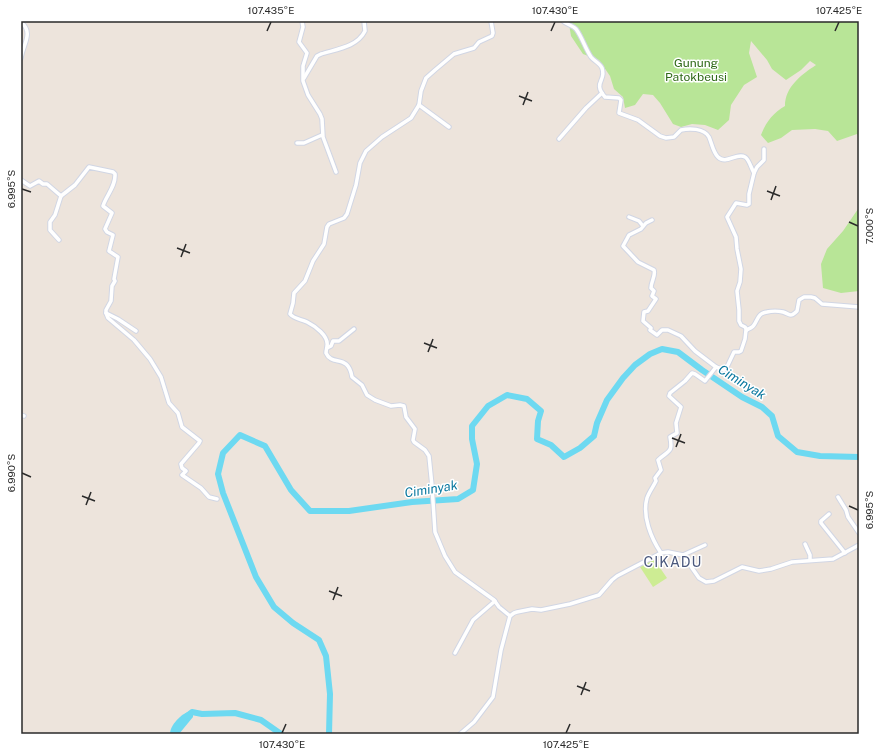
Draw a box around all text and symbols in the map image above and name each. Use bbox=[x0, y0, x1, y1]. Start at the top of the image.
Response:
text: 107.435°E bbox=[248, 4, 294, 16]
text: 107.430°E bbox=[532, 4, 578, 16]
text: 107.425°E bbox=[816, 4, 862, 16]
park label: Gunung Patokbeusi bbox=[665, 56, 727, 84]
text: 6.995°S bbox=[5, 169, 17, 208]
text: 7.000°S bbox=[863, 207, 875, 244]
water label: Ciminyak bbox=[715, 361, 769, 403]
text: 6.990°S bbox=[5, 454, 17, 492]
water label: Ciminyak bbox=[403, 477, 459, 501]
text: 6.995°S bbox=[863, 490, 875, 529]
district label: CIKADU bbox=[644, 554, 702, 570]
text: 107.430°E bbox=[259, 738, 305, 750]
text: 107.425°E bbox=[543, 738, 589, 750]

